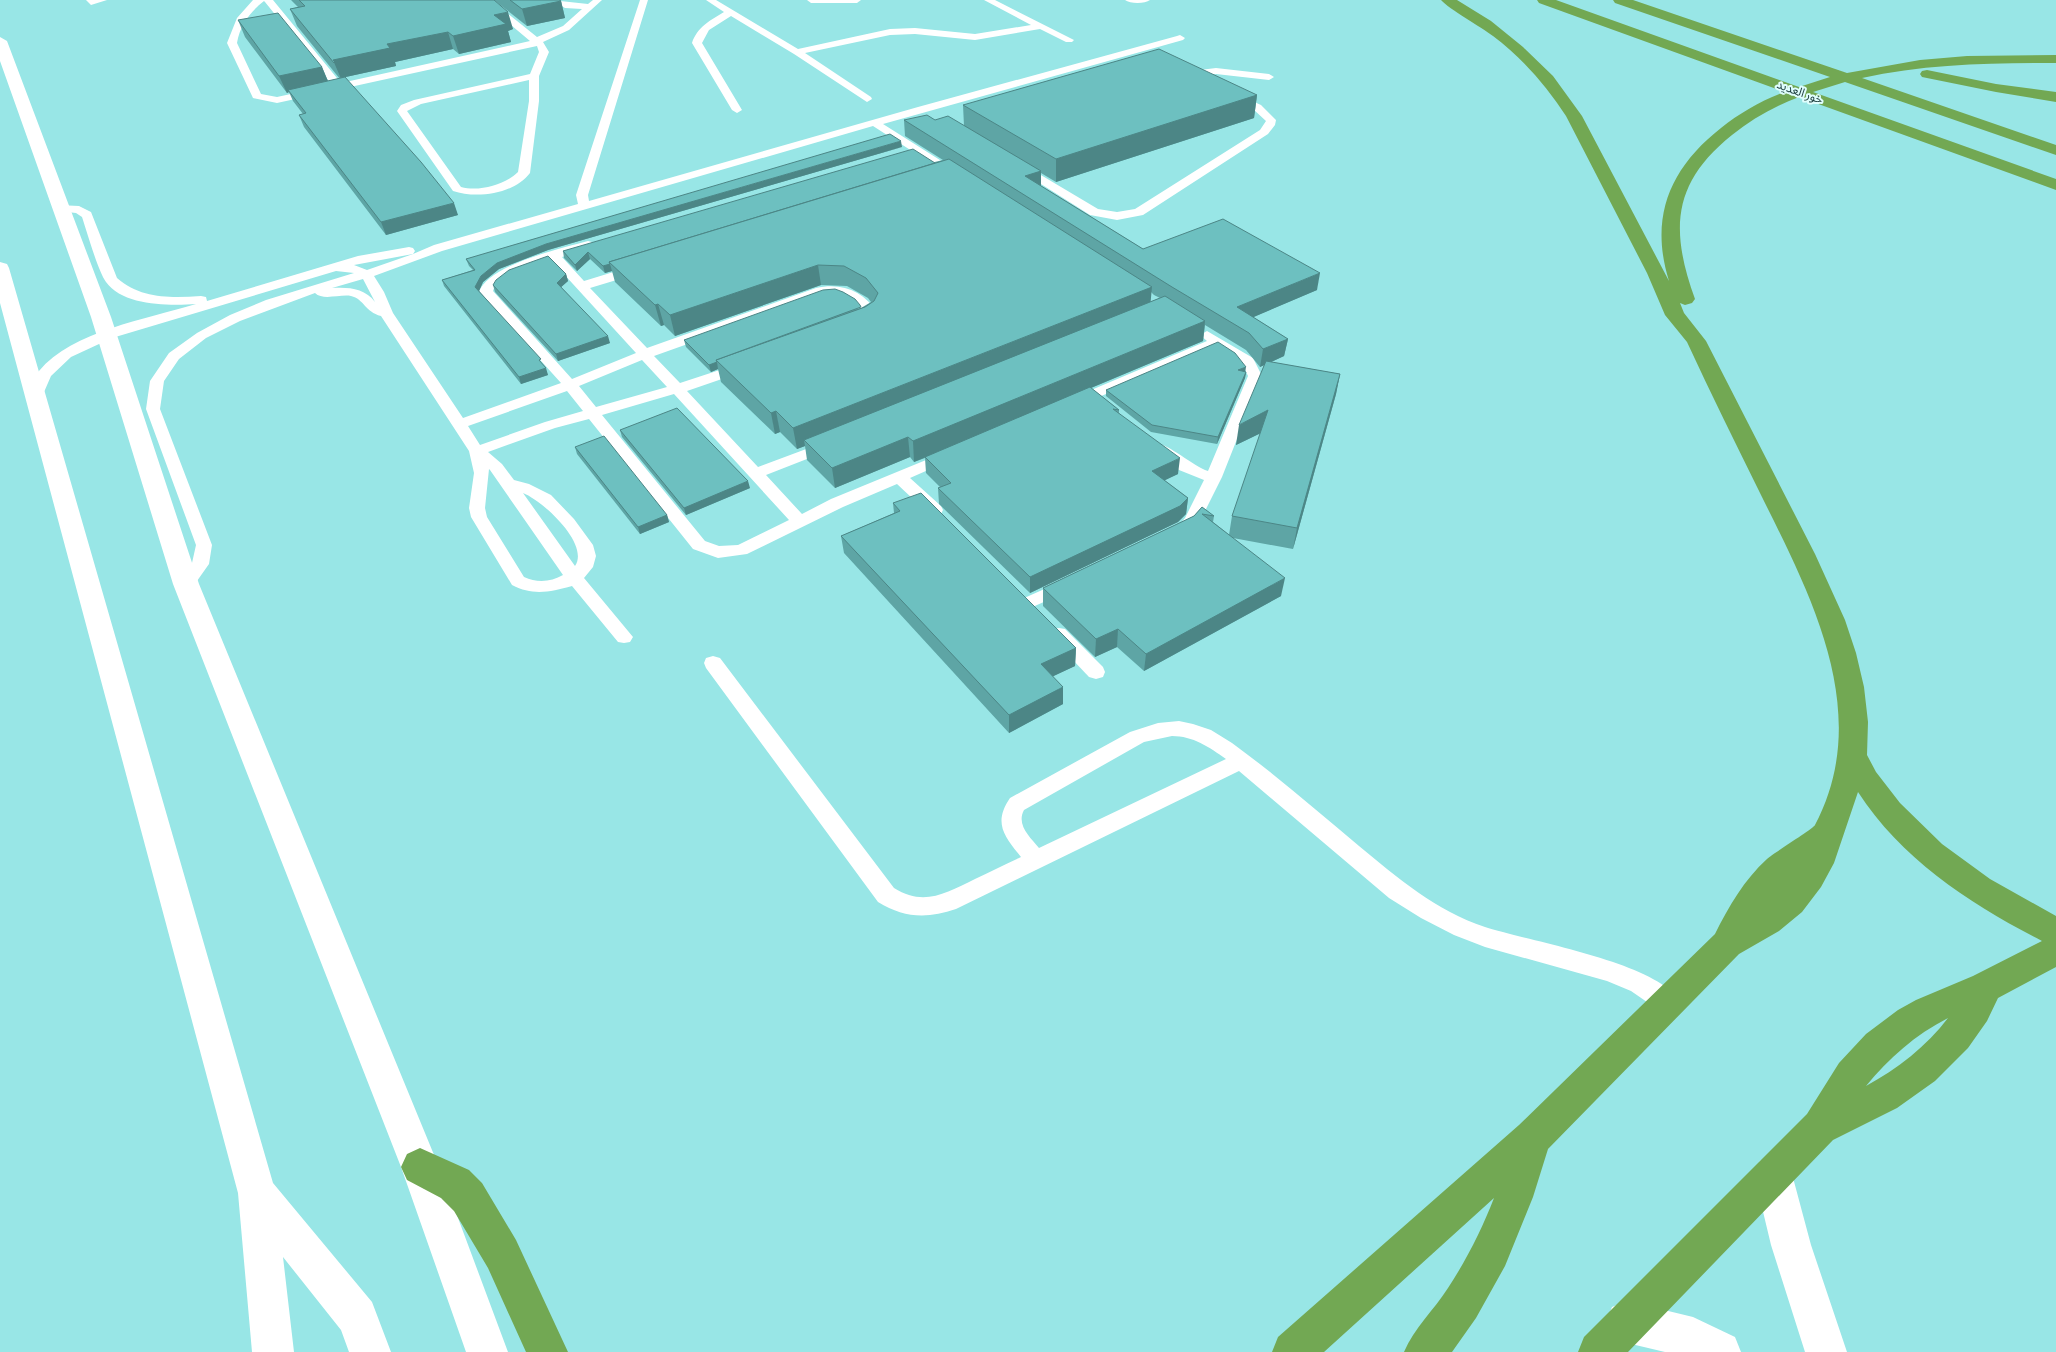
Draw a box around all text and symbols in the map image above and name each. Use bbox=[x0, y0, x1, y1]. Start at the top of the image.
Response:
street label: خور العديد bbox=[1775, 76, 1825, 107]

